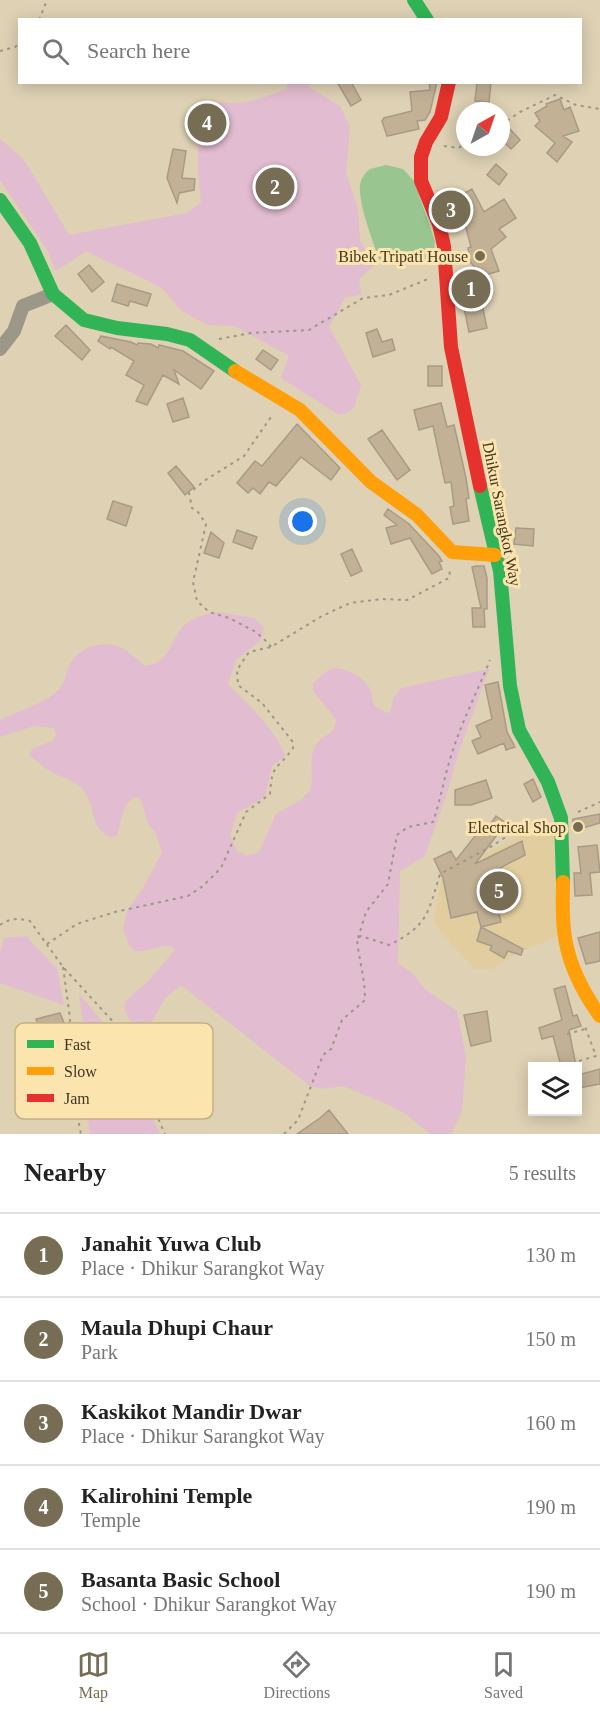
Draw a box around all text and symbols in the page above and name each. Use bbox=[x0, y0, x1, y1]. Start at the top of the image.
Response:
search box bbox=[18, 18, 582, 84]
icon: search bbox=[39, 35, 72, 68]
text: Search here bbox=[87, 38, 190, 63]
pin: 4 bbox=[188, 100, 226, 146]
north arrow bbox=[456, 102, 510, 156]
pin: 2 bbox=[256, 164, 294, 210]
pin: 3 bbox=[432, 188, 470, 232]
place label: Bibek Tripati House bbox=[338, 248, 468, 266]
marker: Bibek Tripati House bbox=[473, 249, 487, 263]
pin: 1 bbox=[452, 266, 490, 312]
street label: Dhikur Sarangkot Way bbox=[479, 440, 524, 588]
your location bbox=[288, 507, 317, 536]
place label: Electrical Shop bbox=[468, 819, 566, 837]
marker: Electrical Shop bbox=[571, 820, 585, 834]
pin: 5 bbox=[480, 868, 518, 914]
legend bbox=[15, 1023, 213, 1119]
text: Fast bbox=[64, 1036, 91, 1053]
map controls bbox=[528, 1062, 582, 1116]
button: layers bbox=[528, 1062, 582, 1116]
text: Slow bbox=[64, 1063, 97, 1080]
text: Jam bbox=[64, 1090, 90, 1107]
text: Nearby bbox=[24, 1158, 106, 1187]
text: 5 results bbox=[509, 1162, 576, 1184]
text: Janahit Yuwa Club bbox=[81, 1231, 262, 1256]
text: 1 bbox=[39, 1244, 49, 1266]
text: 130 m bbox=[525, 1244, 576, 1266]
text: Place · Dhikur Sarangkot Way bbox=[81, 1257, 325, 1279]
text: Maula Dhupi Chaur bbox=[81, 1315, 273, 1340]
text: 2 bbox=[39, 1328, 49, 1350]
text: 150 m bbox=[525, 1328, 576, 1350]
text: Park bbox=[81, 1341, 118, 1363]
text: Kaskikot Mandir Dwar bbox=[81, 1399, 302, 1424]
text: 3 bbox=[39, 1412, 49, 1434]
text: 160 m bbox=[525, 1412, 576, 1434]
text: Place · Dhikur Sarangkot Way bbox=[81, 1425, 325, 1447]
text: Kalirohini Temple bbox=[81, 1483, 252, 1508]
text: 4 bbox=[39, 1496, 49, 1518]
text: 190 m bbox=[525, 1496, 576, 1518]
text: Temple bbox=[81, 1509, 141, 1531]
text: Basanta Basic School bbox=[81, 1567, 280, 1592]
text: 5 bbox=[39, 1580, 49, 1602]
text: 190 m bbox=[525, 1580, 576, 1602]
text: School · Dhikur Sarangkot Way bbox=[81, 1593, 337, 1615]
tab: Map bbox=[77, 1648, 110, 1702]
tab: Directions bbox=[264, 1648, 330, 1702]
tab: Saved bbox=[484, 1648, 523, 1702]

